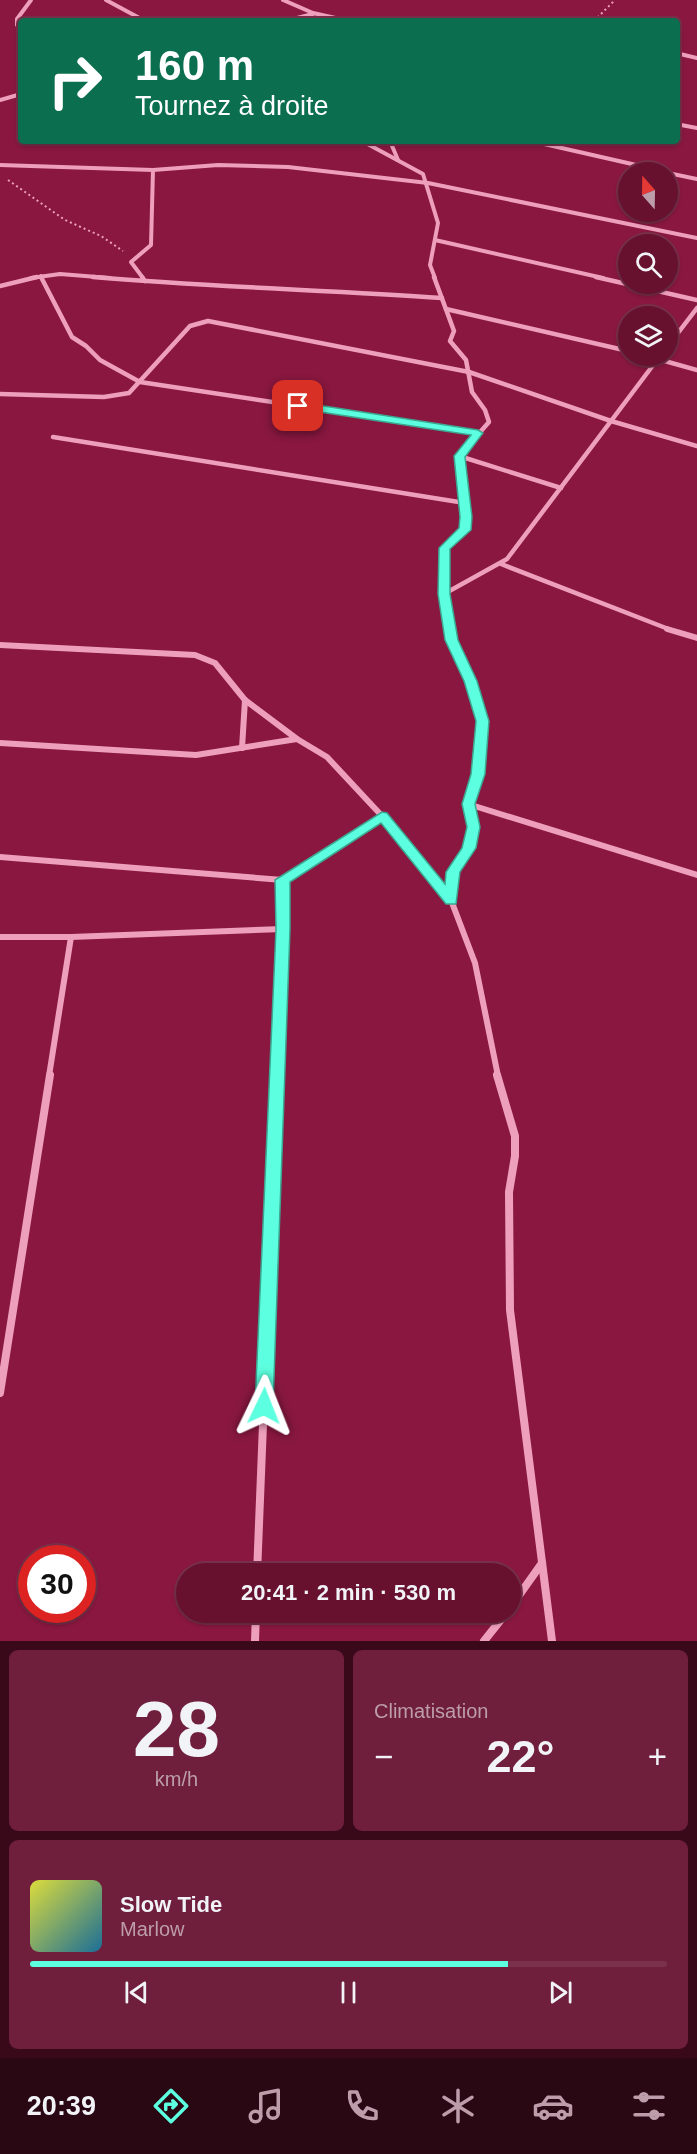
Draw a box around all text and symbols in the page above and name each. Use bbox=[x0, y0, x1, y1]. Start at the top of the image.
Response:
icon: right bbox=[36, 42, 114, 120]
text: 160 m bbox=[135, 42, 254, 89]
text: Tournez à droite bbox=[135, 91, 329, 121]
north arrow bbox=[618, 162, 678, 222]
map controls bbox=[618, 162, 678, 366]
button: search bbox=[618, 234, 678, 294]
button: layers bbox=[618, 306, 678, 366]
pin bbox=[272, 380, 323, 431]
icon: arrive bbox=[281, 389, 314, 422]
position arrow bbox=[232, 1374, 296, 1438]
speed limit sign: 30 bbox=[18, 1545, 96, 1623]
text: 20:41 · 2 min · 530 m bbox=[241, 1580, 456, 1605]
text: 28 bbox=[133, 1685, 220, 1773]
text: Climatisation bbox=[374, 1700, 488, 1722]
text: 22° bbox=[486, 1731, 555, 1782]
text: − bbox=[374, 1738, 393, 1775]
text: + bbox=[648, 1738, 667, 1775]
text: km/h bbox=[155, 1768, 198, 1790]
text: Slow Tide bbox=[120, 1892, 222, 1917]
text: Marlow bbox=[120, 1918, 184, 1940]
icon: previous bbox=[120, 1976, 153, 2009]
icon: pause bbox=[332, 1976, 365, 2009]
icon: next bbox=[544, 1976, 577, 2009]
icon: directions bbox=[150, 2085, 192, 2127]
icon: music bbox=[245, 2085, 287, 2127]
icon: phone bbox=[341, 2085, 383, 2127]
icon: climate bbox=[437, 2085, 479, 2127]
icon: car bbox=[532, 2085, 574, 2127]
icon: filters bbox=[628, 2085, 670, 2127]
text: 20:39 bbox=[27, 2091, 96, 2121]

